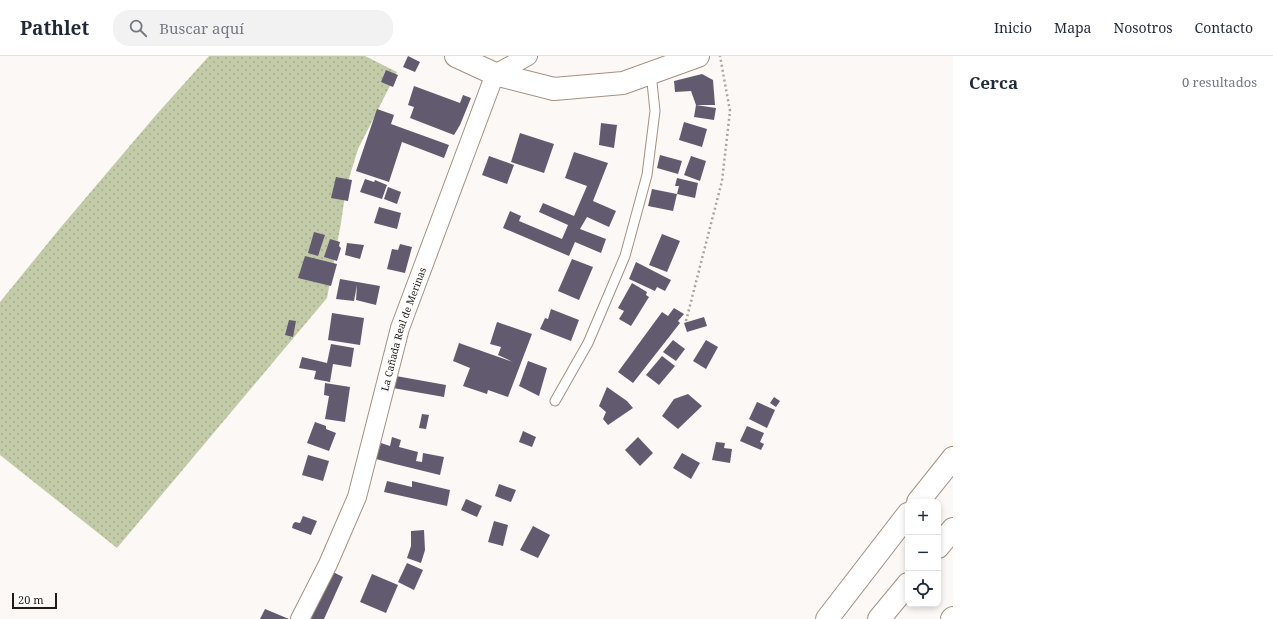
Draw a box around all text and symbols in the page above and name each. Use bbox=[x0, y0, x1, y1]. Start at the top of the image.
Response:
search box bbox=[113, 10, 393, 46]
text: Pathlet bbox=[20, 15, 89, 41]
icon: search bbox=[127, 17, 149, 39]
text: Buscar aquí bbox=[159, 18, 244, 38]
text: Inicio bbox=[994, 18, 1032, 37]
text: Mapa bbox=[1054, 18, 1092, 37]
text: Nosotros bbox=[1114, 18, 1173, 37]
text: Contacto bbox=[1195, 18, 1253, 37]
text: Cerca bbox=[969, 71, 1018, 94]
text: 0 resultados bbox=[1182, 73, 1257, 91]
street label: La Cañada Real de Merinas bbox=[377, 265, 429, 393]
map controls bbox=[905, 499, 941, 607]
button: + bbox=[905, 499, 941, 535]
button: − bbox=[905, 535, 941, 571]
button: locate bbox=[905, 571, 941, 607]
scale bar bbox=[12, 591, 57, 610]
text: 20 m bbox=[18, 592, 44, 607]

